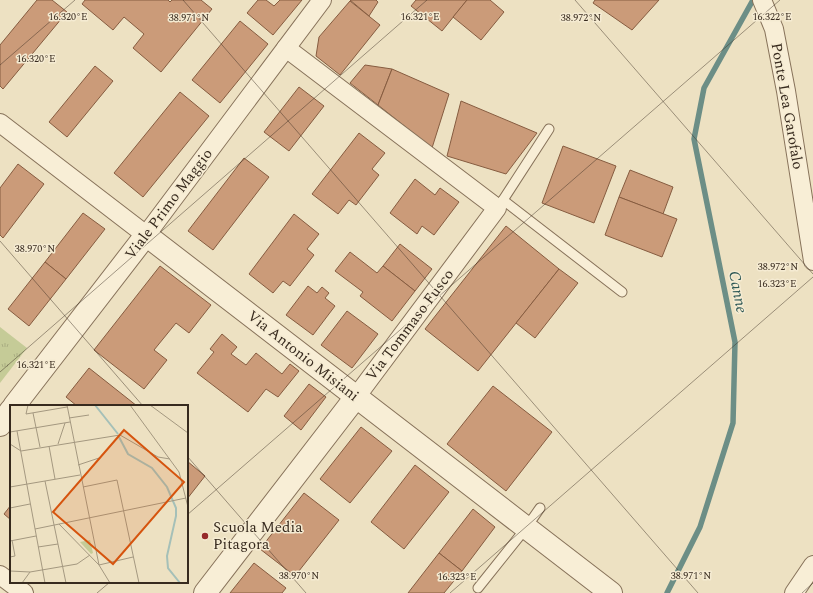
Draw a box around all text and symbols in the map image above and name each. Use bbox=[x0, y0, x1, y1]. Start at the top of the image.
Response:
text: 16.320°E bbox=[48, 9, 88, 25]
text: 16.321°E bbox=[400, 9, 440, 25]
text: 16.322°E bbox=[752, 9, 792, 25]
text: 38.971°N bbox=[169, 10, 209, 26]
text: 38.972°N bbox=[561, 10, 601, 26]
street label: Ponte Lea Garofalo bbox=[765, 41, 809, 171]
text: 16.320°E bbox=[16, 51, 56, 67]
street label: Viale Primo Maggio bbox=[120, 144, 218, 264]
text: 38.970°N bbox=[15, 241, 55, 257]
text: 38.972°N bbox=[758, 259, 798, 275]
street label: Via Tommaso Fusco bbox=[360, 264, 460, 386]
water label: Canne bbox=[722, 269, 754, 315]
text: 16.323°E bbox=[757, 276, 797, 292]
street label: Via Antonio Misiani bbox=[242, 305, 364, 407]
text: 16.321°E bbox=[16, 357, 56, 373]
inset map bbox=[10, 405, 188, 583]
place label: Scuola Media Pitagora bbox=[213, 516, 303, 556]
marker: Scuola Media Pitagora bbox=[200, 531, 210, 541]
text: 38.970°N bbox=[279, 568, 319, 584]
text: 38.971°N bbox=[671, 568, 711, 584]
text: 16.323°E bbox=[437, 569, 477, 585]

